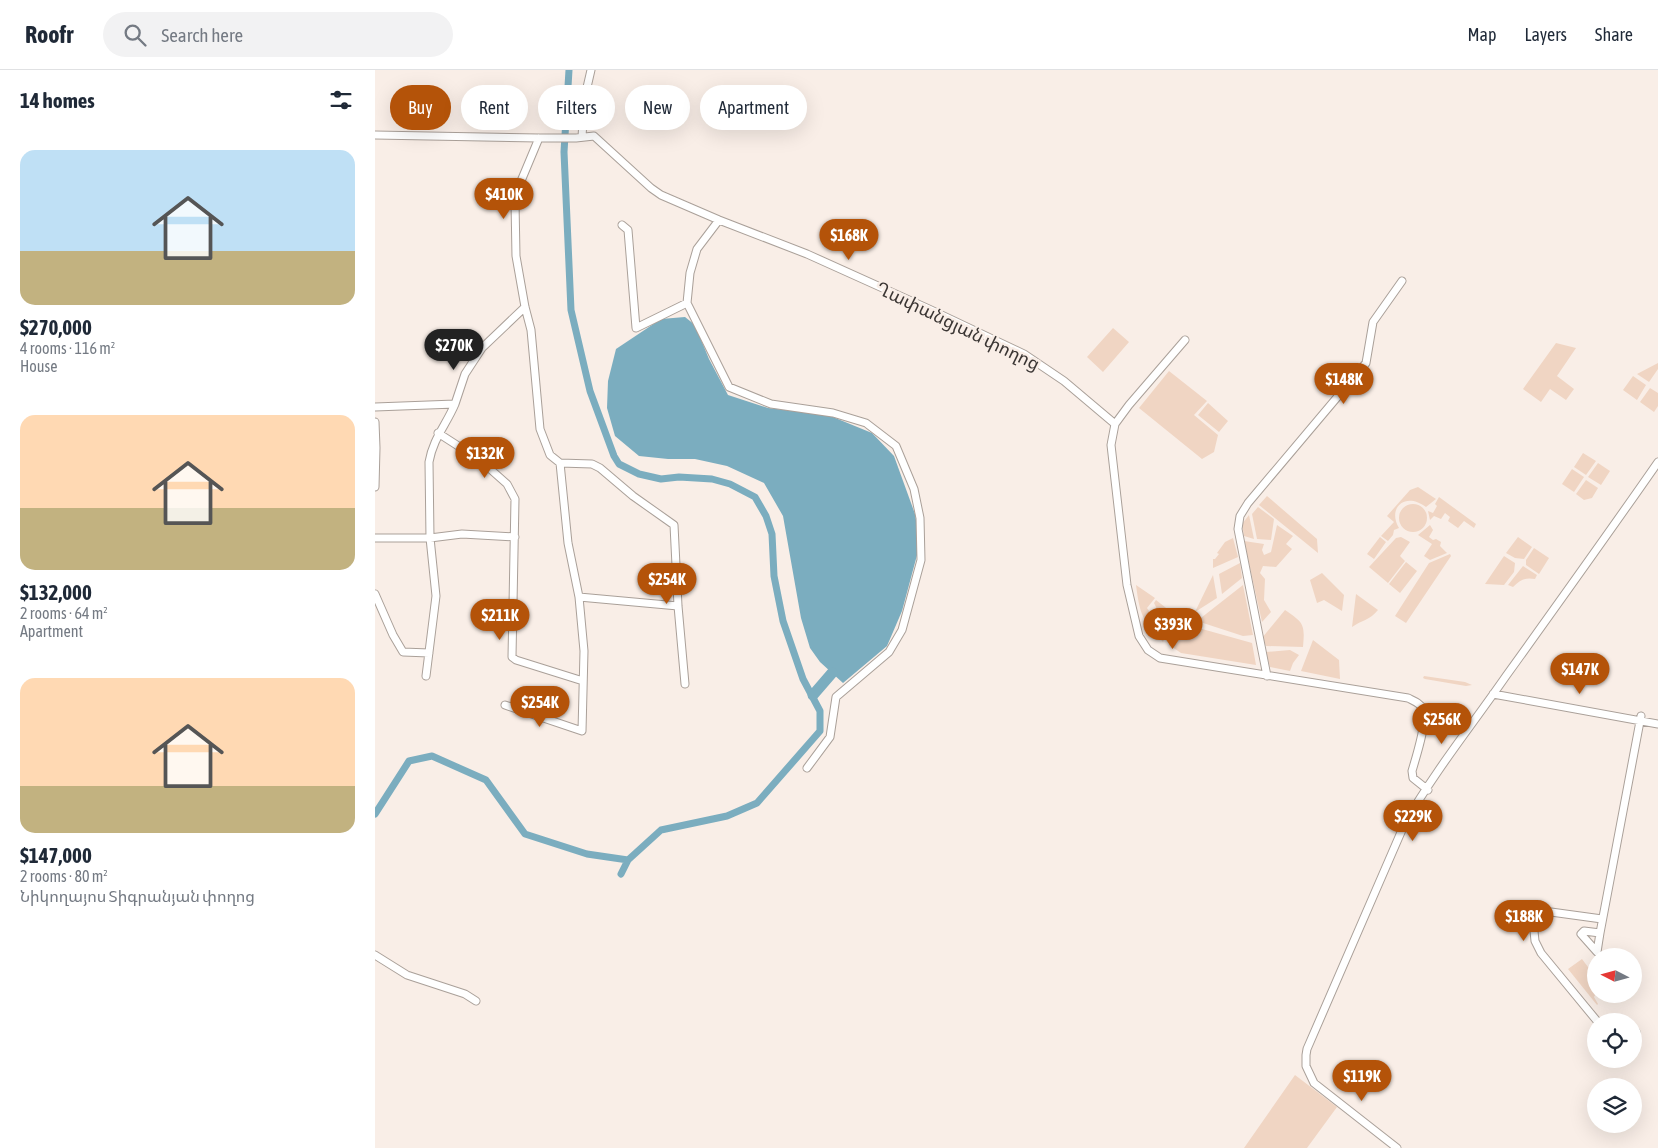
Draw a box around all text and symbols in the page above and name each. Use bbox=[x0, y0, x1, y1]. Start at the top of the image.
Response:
search box bbox=[103, 12, 453, 57]
text: Roofr bbox=[25, 21, 73, 48]
icon: search bbox=[121, 21, 149, 49]
text: Search here bbox=[161, 24, 243, 46]
text: Map bbox=[1467, 24, 1496, 45]
text: Layers bbox=[1524, 24, 1567, 45]
text: Share bbox=[1595, 24, 1633, 45]
chip: Buy bbox=[390, 85, 451, 130]
chip: Rent bbox=[461, 85, 528, 130]
chip: Filters bbox=[538, 85, 615, 130]
chip: New bbox=[625, 85, 690, 130]
chip: Apartment bbox=[700, 85, 807, 130]
icon: filters bbox=[327, 86, 355, 114]
text: 14 homes bbox=[20, 88, 95, 112]
pin: $410K bbox=[469, 178, 539, 220]
icon: home bbox=[143, 183, 233, 273]
text: $410K bbox=[485, 185, 523, 203]
pin: $168K bbox=[814, 218, 884, 261]
text: $168K bbox=[830, 226, 868, 244]
street label: Ղափանցյան փողոց bbox=[873, 277, 1043, 374]
text: $270,000 bbox=[20, 315, 92, 339]
pin: $270K bbox=[419, 328, 489, 371]
text: $270K bbox=[435, 336, 473, 354]
text: 4 rooms · 116 m² bbox=[20, 339, 115, 357]
text: House bbox=[20, 357, 57, 375]
pin: $148K bbox=[1309, 362, 1379, 405]
text: $148K bbox=[1325, 370, 1363, 388]
pin: $132K bbox=[450, 436, 520, 479]
text: $132K bbox=[466, 444, 504, 462]
icon: home bbox=[143, 448, 233, 538]
pin: $254K bbox=[632, 562, 702, 605]
text: $254K bbox=[648, 570, 686, 588]
text: $132,000 bbox=[20, 580, 92, 604]
pin: $211K bbox=[465, 598, 535, 641]
text: 2 rooms · 64 m² bbox=[20, 604, 108, 622]
text: $211K bbox=[481, 606, 519, 624]
pin: $393K bbox=[1138, 608, 1208, 650]
text: $393K bbox=[1154, 615, 1192, 633]
text: Apartment bbox=[20, 622, 83, 640]
pin: $147K bbox=[1545, 652, 1615, 695]
text: $147K bbox=[1561, 660, 1599, 678]
pin: $254K bbox=[505, 686, 575, 728]
text: $254K bbox=[521, 693, 559, 711]
pin: $256K bbox=[1407, 702, 1477, 745]
text: $256K bbox=[1423, 710, 1461, 728]
icon: home bbox=[143, 711, 233, 801]
pin: $229K bbox=[1378, 800, 1448, 842]
text: $229K bbox=[1394, 807, 1432, 825]
text: $147,000 bbox=[20, 843, 92, 867]
text: 2 rooms · 80 m² bbox=[20, 867, 108, 885]
text: Նիկողայոս Տիգրանյան փողոց bbox=[20, 887, 255, 905]
pin: $188K bbox=[1489, 900, 1559, 942]
text: $188K bbox=[1505, 907, 1543, 925]
north arrow bbox=[1587, 948, 1643, 1002]
map controls bbox=[1587, 948, 1642, 1133]
button: locate bbox=[1587, 1013, 1642, 1068]
pin: $119K bbox=[1327, 1060, 1397, 1102]
text: $119K bbox=[1343, 1067, 1381, 1085]
button: layers bbox=[1587, 1078, 1642, 1133]

